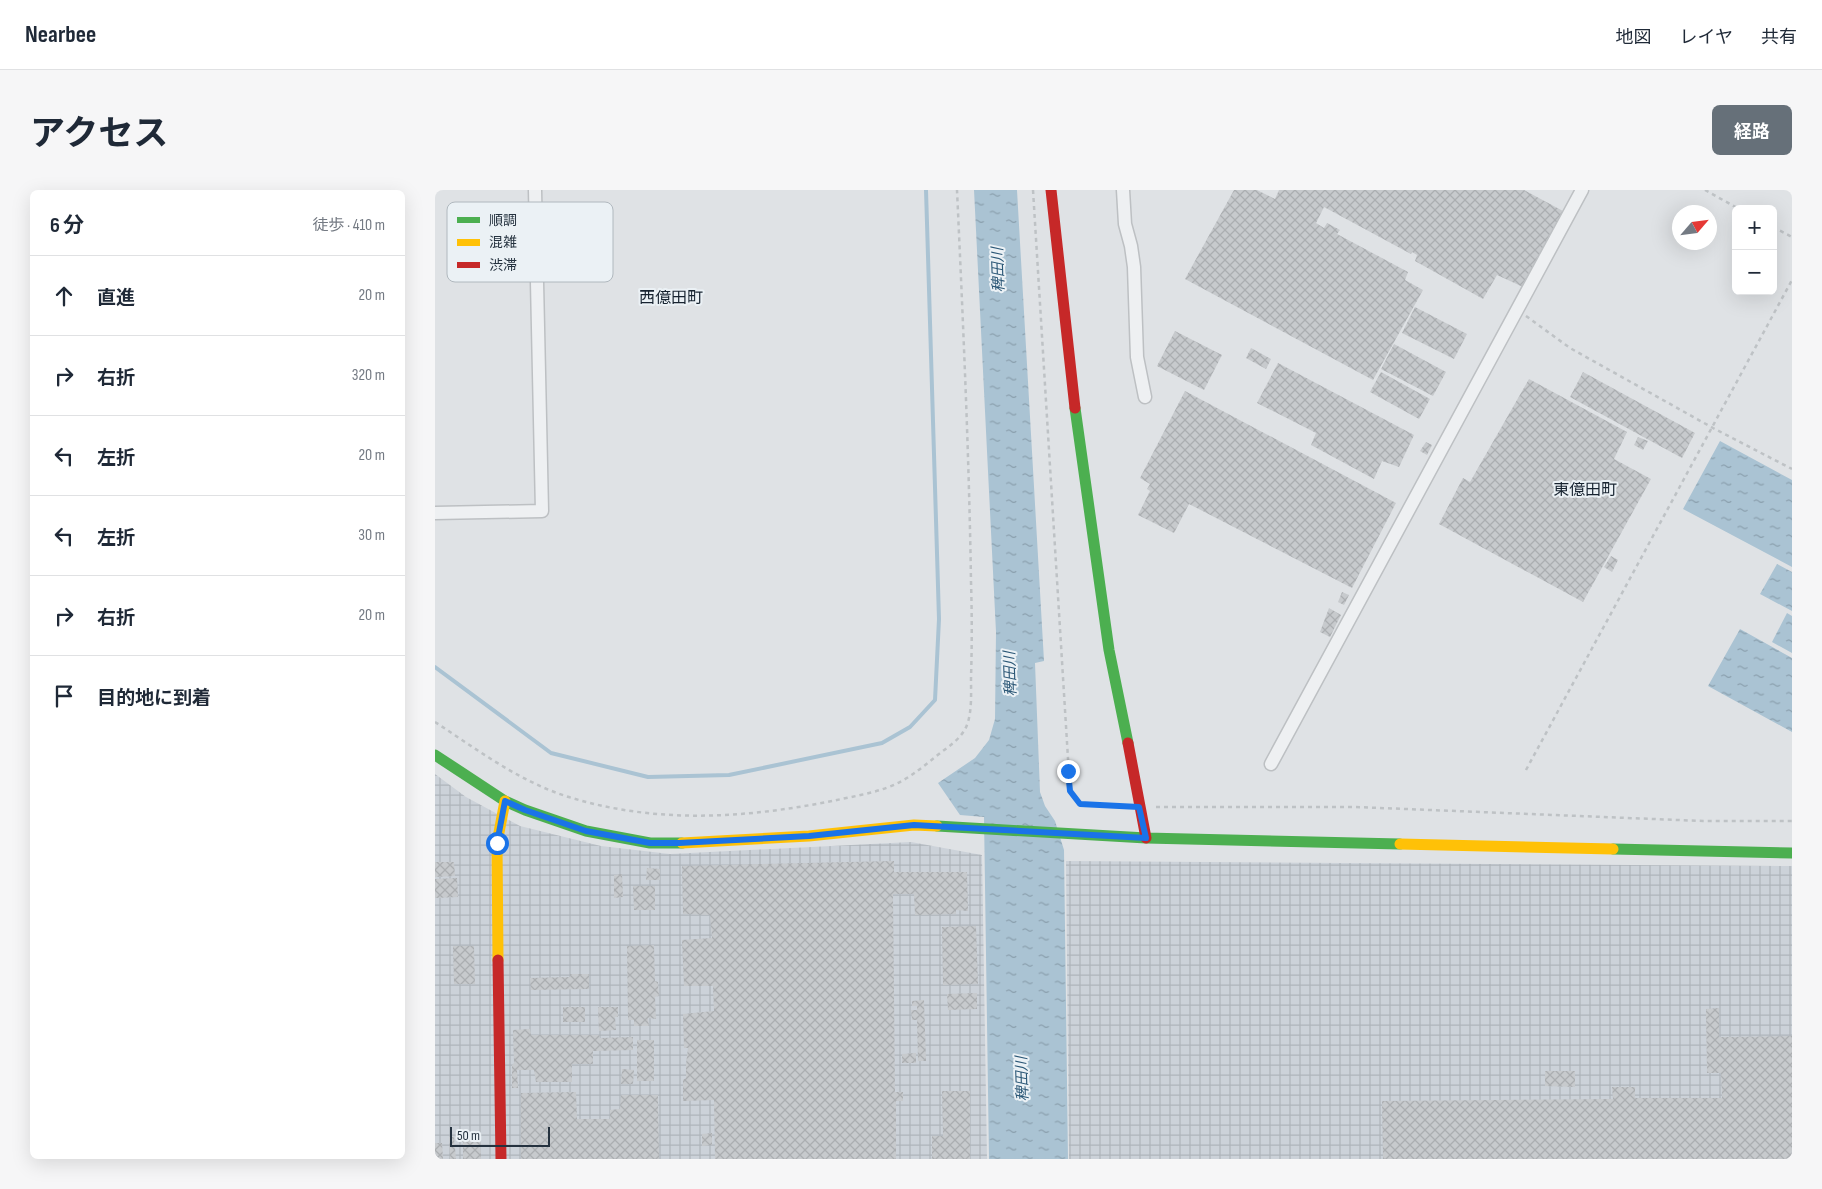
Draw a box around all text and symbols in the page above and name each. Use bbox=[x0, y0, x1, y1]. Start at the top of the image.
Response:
text: Nearbee bbox=[25, 20, 96, 49]
text: 地図 bbox=[1616, 27, 1652, 48]
text: レイヤ bbox=[1680, 27, 1733, 48]
text: 共有 bbox=[1761, 27, 1797, 48]
button: 経路 bbox=[1712, 105, 1792, 155]
text: アクセス bbox=[30, 113, 168, 156]
legend bbox=[447, 202, 613, 282]
north arrow bbox=[1672, 205, 1717, 250]
map controls bbox=[1732, 205, 1777, 295]
button: + bbox=[1732, 205, 1777, 250]
text: 順調 bbox=[489, 212, 517, 229]
text: 6 分 bbox=[50, 213, 84, 238]
text: 徒歩 · 410 m bbox=[312, 216, 385, 235]
text: 混雑 bbox=[489, 234, 517, 251]
water label: 稗田川 bbox=[988, 245, 1009, 293]
button: − bbox=[1732, 250, 1777, 295]
text: 渋滞 bbox=[489, 257, 517, 274]
icon: ahead bbox=[50, 282, 78, 310]
text: 20 m bbox=[358, 286, 385, 305]
text: 直進 bbox=[97, 287, 135, 310]
district label: 西億田町 bbox=[639, 289, 703, 308]
icon: right bbox=[50, 362, 78, 390]
text: 320 m bbox=[352, 366, 385, 385]
text: 右折 bbox=[97, 367, 135, 390]
icon: left bbox=[50, 442, 78, 470]
text: 20 m bbox=[358, 446, 385, 465]
text: 左折 bbox=[97, 447, 135, 470]
district label: 東億田町 bbox=[1553, 481, 1617, 500]
icon: left bbox=[50, 522, 78, 550]
text: 30 m bbox=[358, 526, 385, 545]
text: 左折 bbox=[97, 527, 135, 550]
icon: right bbox=[50, 602, 78, 630]
text: 20 m bbox=[358, 606, 385, 625]
text: 右折 bbox=[97, 607, 135, 630]
water label: 稗田川 bbox=[1000, 649, 1021, 697]
icon: arrive bbox=[50, 682, 78, 710]
text: 目的地に到着 bbox=[97, 687, 211, 710]
route end bbox=[1057, 760, 1080, 783]
route start bbox=[486, 832, 509, 855]
water label: 稗田川 bbox=[1012, 1054, 1033, 1102]
scale bar bbox=[450, 1124, 550, 1147]
text: 50 m bbox=[457, 1127, 480, 1144]

